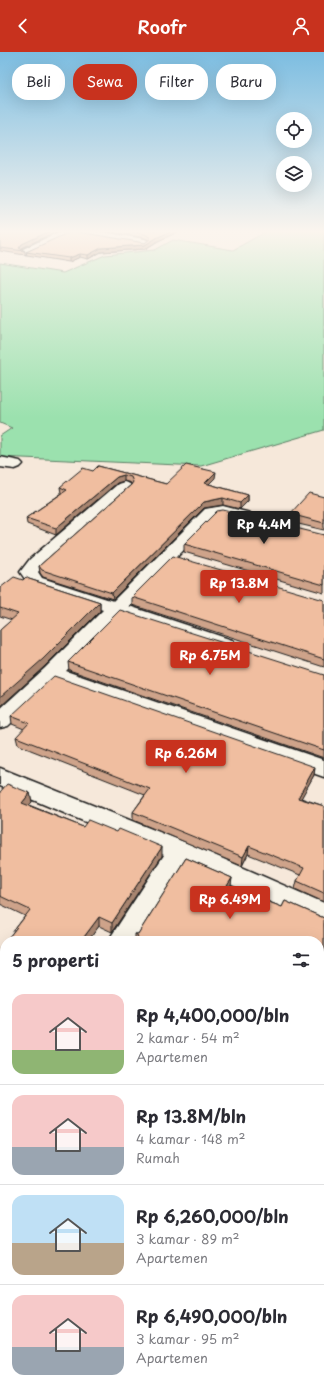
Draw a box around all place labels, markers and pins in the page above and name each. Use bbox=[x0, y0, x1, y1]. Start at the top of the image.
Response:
pin: Rp 4.4M bbox=[227, 511, 301, 545]
pin: Rp 13.8M bbox=[198, 570, 280, 604]
pin: Rp 6.75M bbox=[169, 642, 251, 676]
pin: Rp 6.26M bbox=[145, 740, 227, 774]
pin: Rp 6.49M bbox=[189, 886, 271, 920]

